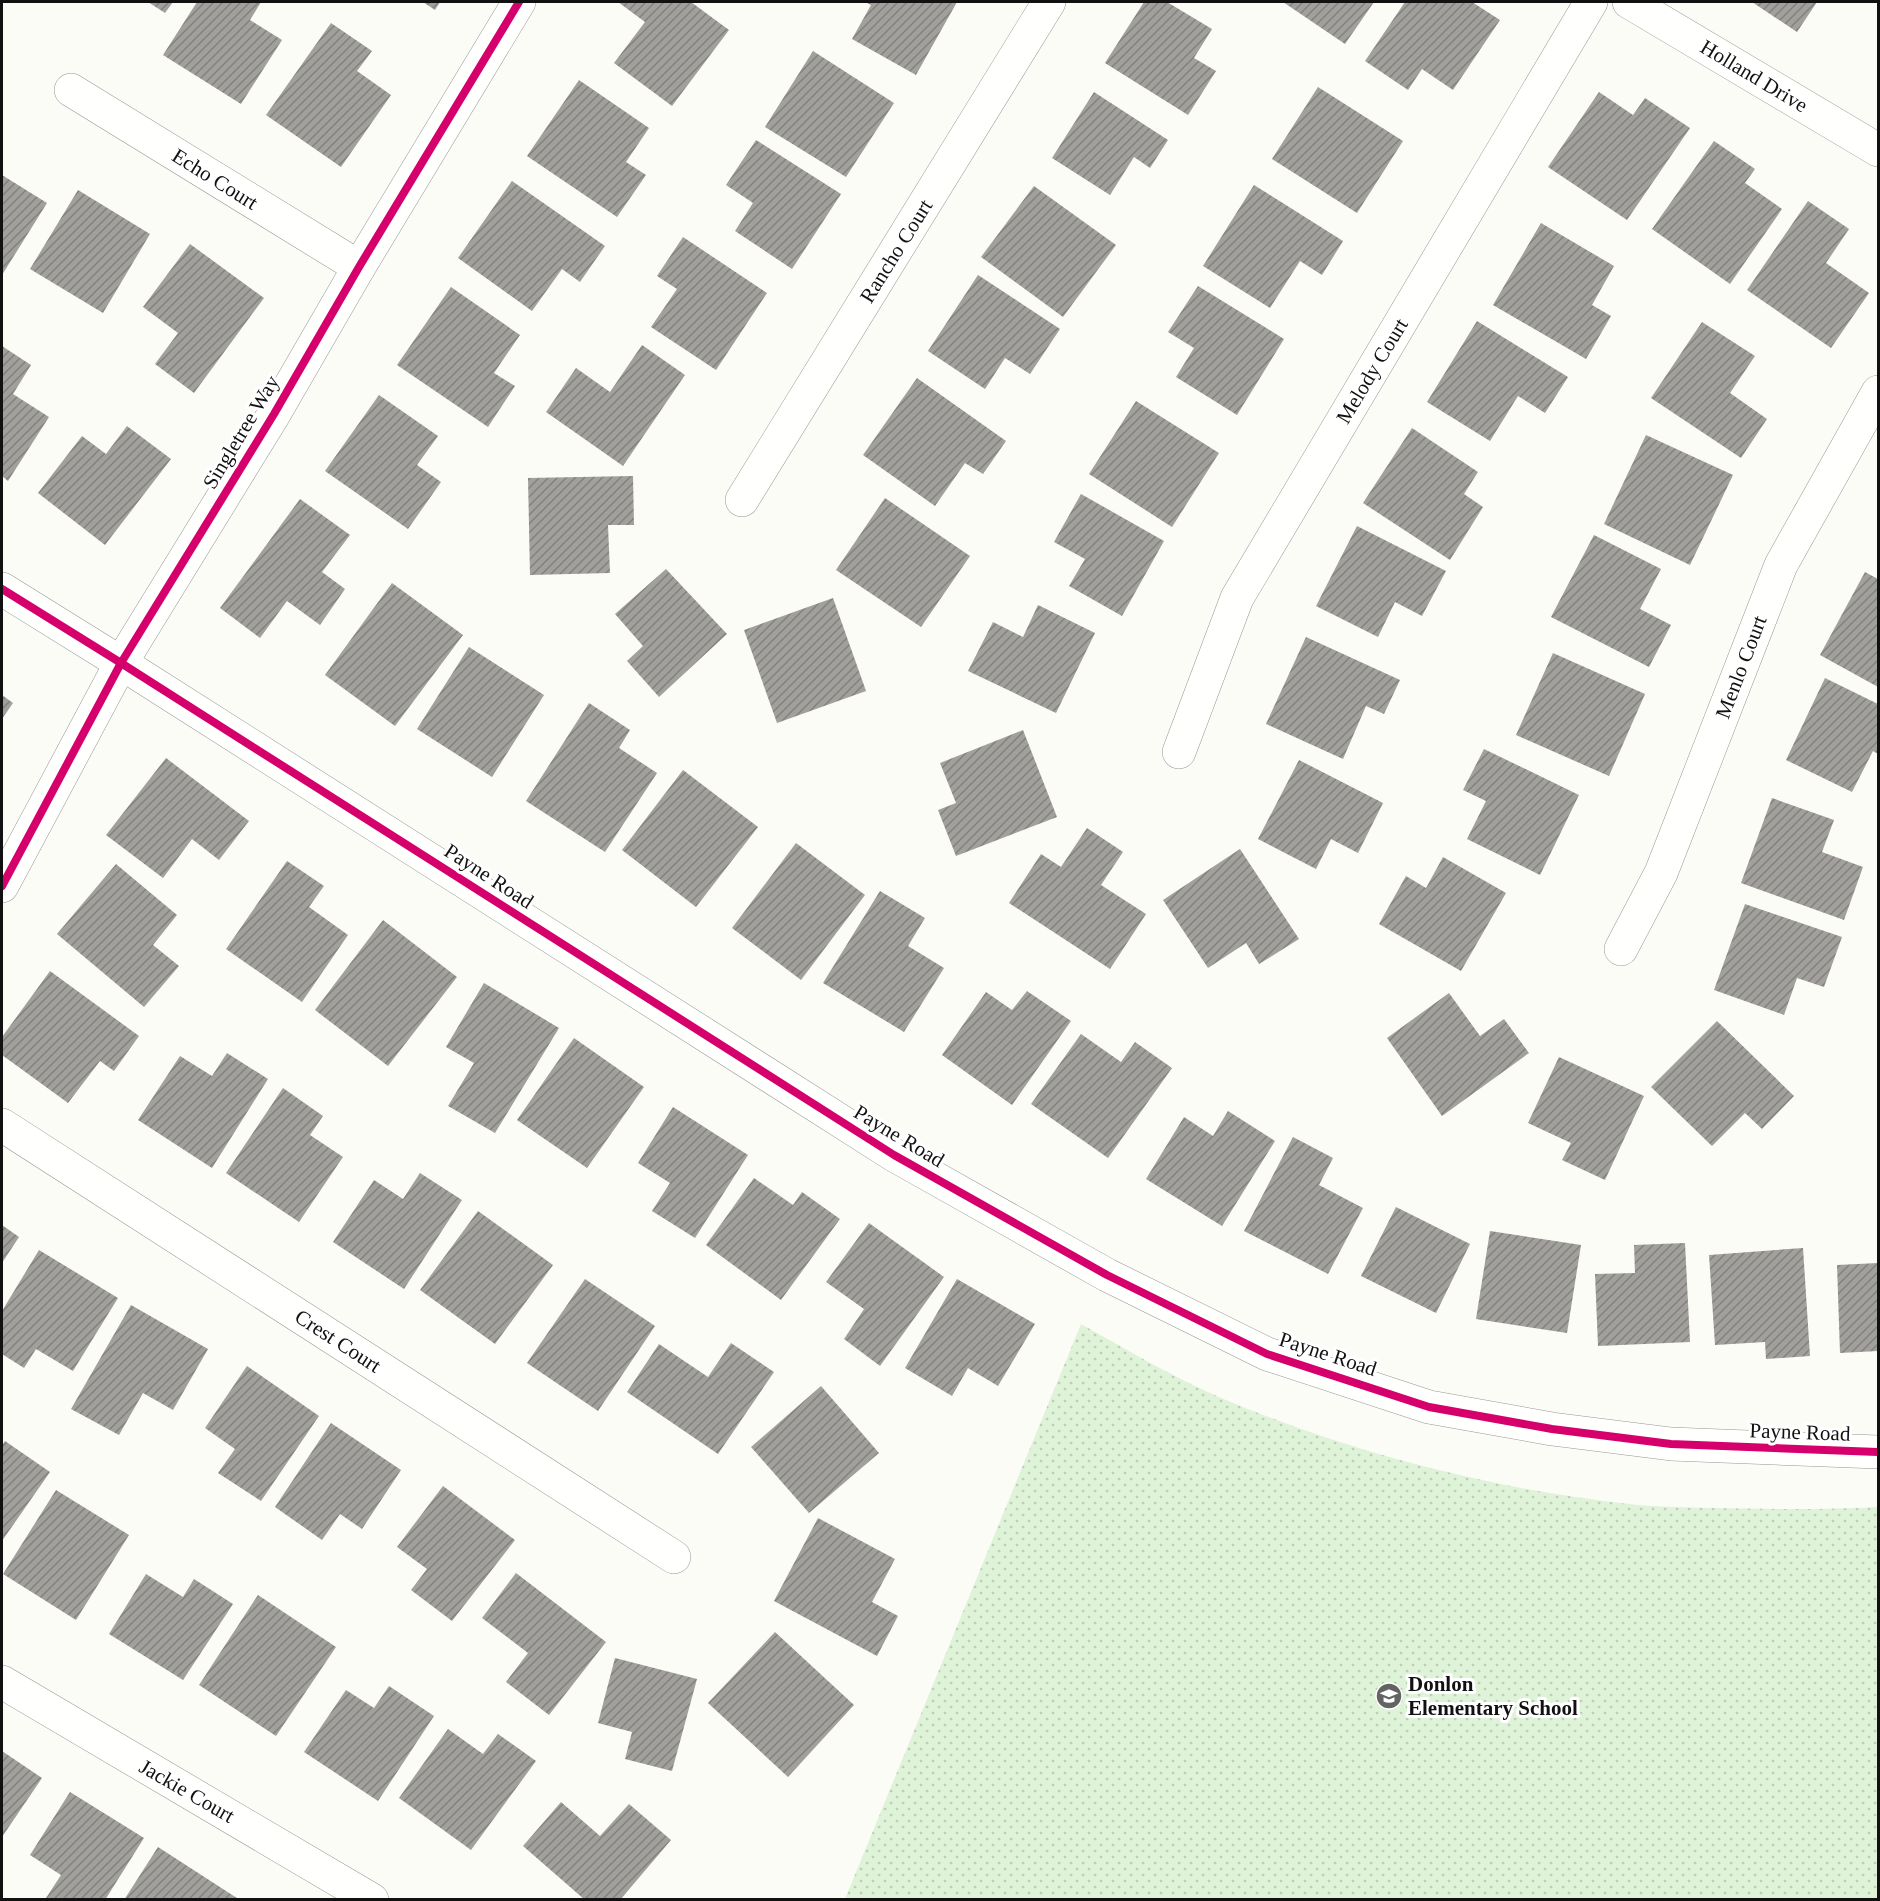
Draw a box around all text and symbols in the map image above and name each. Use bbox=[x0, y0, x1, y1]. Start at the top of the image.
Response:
street label: Holland Drive bbox=[1696, 35, 1812, 117]
street label: Echo Court bbox=[168, 143, 262, 215]
street label: Rancho Court bbox=[855, 195, 937, 307]
street label: Melody Court bbox=[1331, 314, 1413, 428]
street label: Singletree Way bbox=[198, 371, 284, 493]
street label: Menlo Court bbox=[1710, 612, 1772, 722]
street label: Payne Road bbox=[440, 838, 538, 914]
street label: Payne Road bbox=[850, 1100, 949, 1173]
street label: Crest Court bbox=[291, 1304, 386, 1378]
street label: Payne Road bbox=[1276, 1327, 1380, 1381]
street label: Payne Road bbox=[1749, 1418, 1851, 1446]
place label: Donlon Elementary School bbox=[1408, 1672, 1578, 1720]
school or university icon: Donlon Elementary School bbox=[1374, 1681, 1404, 1711]
street label: Jackie Court bbox=[135, 1754, 239, 1828]

